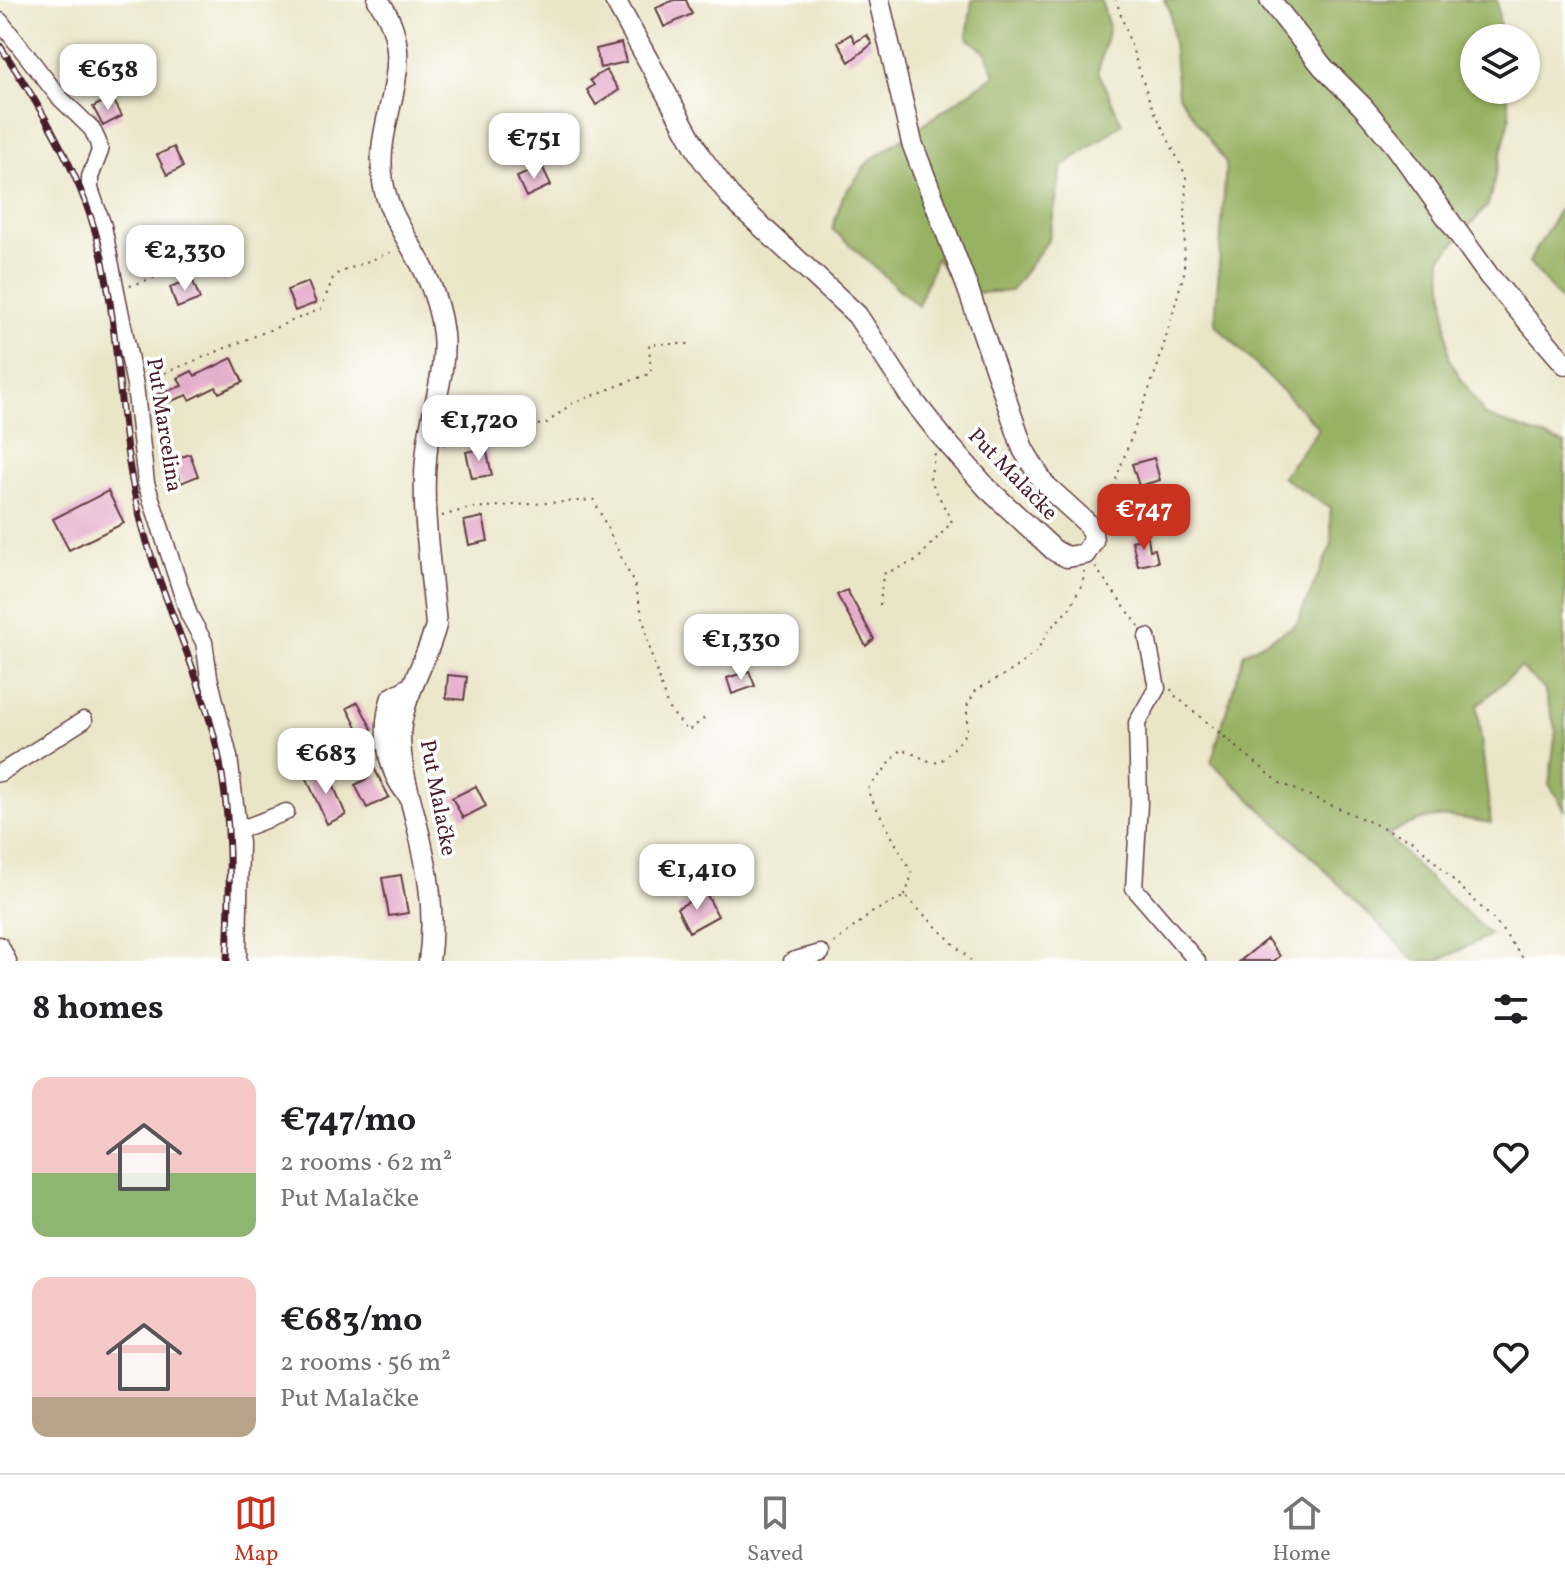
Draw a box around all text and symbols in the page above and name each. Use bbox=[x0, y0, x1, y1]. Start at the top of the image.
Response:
map controls bbox=[1460, 24, 1540, 104]
button: layers bbox=[1460, 24, 1540, 104]
pin: €638 bbox=[61, 44, 155, 112]
text: €638 bbox=[78, 52, 138, 88]
pin: €751 bbox=[487, 113, 581, 181]
text: €751 bbox=[507, 121, 561, 157]
pin: €2,330 bbox=[120, 225, 250, 293]
text: €2,330 bbox=[144, 233, 226, 269]
street label: Put Marcelina bbox=[137, 356, 189, 494]
pin: €1,720 bbox=[414, 395, 544, 463]
text: €1,720 bbox=[440, 403, 518, 439]
street label: Put Malačke bbox=[960, 422, 1064, 528]
pin: €747 bbox=[1097, 484, 1191, 552]
text: €747 bbox=[1115, 492, 1173, 528]
pin: €1,330 bbox=[676, 614, 806, 682]
text: €1,330 bbox=[702, 622, 780, 658]
pin: €683 bbox=[279, 728, 373, 796]
text: €683 bbox=[296, 736, 356, 772]
street label: Put Malačke bbox=[411, 737, 463, 859]
pin: €1,410 bbox=[632, 844, 762, 912]
text: €1,410 bbox=[657, 852, 737, 888]
text: 8 homes bbox=[32, 986, 164, 1033]
icon: filters bbox=[1489, 987, 1533, 1031]
text: €747/mo bbox=[280, 1098, 416, 1145]
icon: home bbox=[96, 1109, 192, 1205]
icon: heart bbox=[1489, 1135, 1533, 1179]
text: 2 rooms · 62 m² bbox=[280, 1145, 452, 1181]
text: Put Malačke bbox=[280, 1181, 419, 1217]
text: €683/mo bbox=[280, 1298, 422, 1345]
icon: home bbox=[96, 1309, 192, 1405]
icon: heart bbox=[1489, 1335, 1533, 1379]
text: 2 rooms · 56 m² bbox=[280, 1345, 451, 1381]
text: Put Malačke bbox=[280, 1381, 419, 1417]
tab: Map bbox=[234, 1491, 278, 1570]
tab: Saved bbox=[747, 1491, 804, 1570]
tab: Home bbox=[1272, 1491, 1331, 1570]

